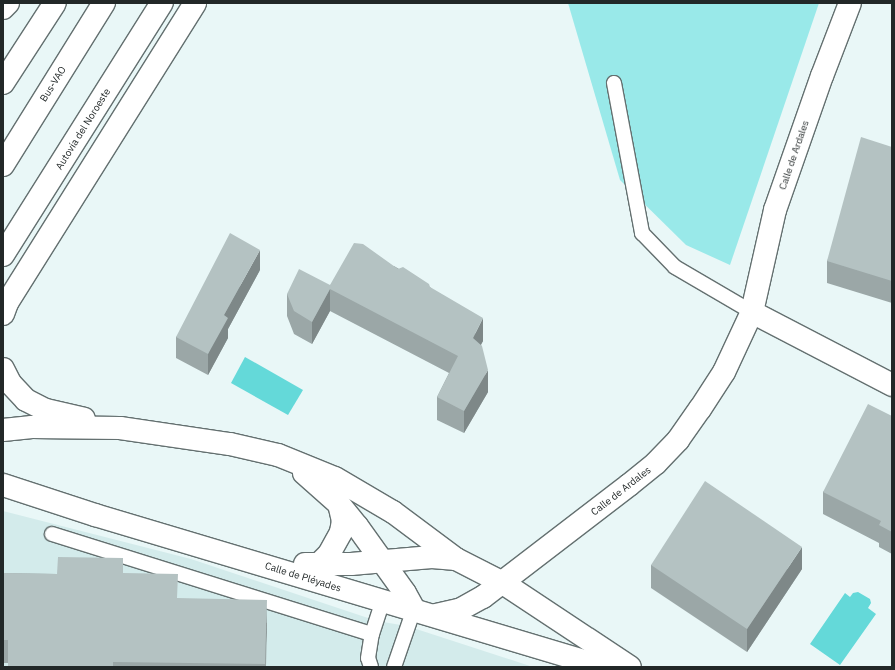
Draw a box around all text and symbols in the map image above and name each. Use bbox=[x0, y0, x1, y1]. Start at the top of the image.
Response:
street label: Bus-VAO bbox=[37, 64, 69, 104]
street label: Autovía del Noroeste bbox=[53, 86, 113, 172]
street label: Calle de Ardales bbox=[776, 119, 812, 191]
street label: Calle de Ardales bbox=[589, 464, 653, 518]
street label: Calle de Pléyades bbox=[263, 560, 343, 594]

